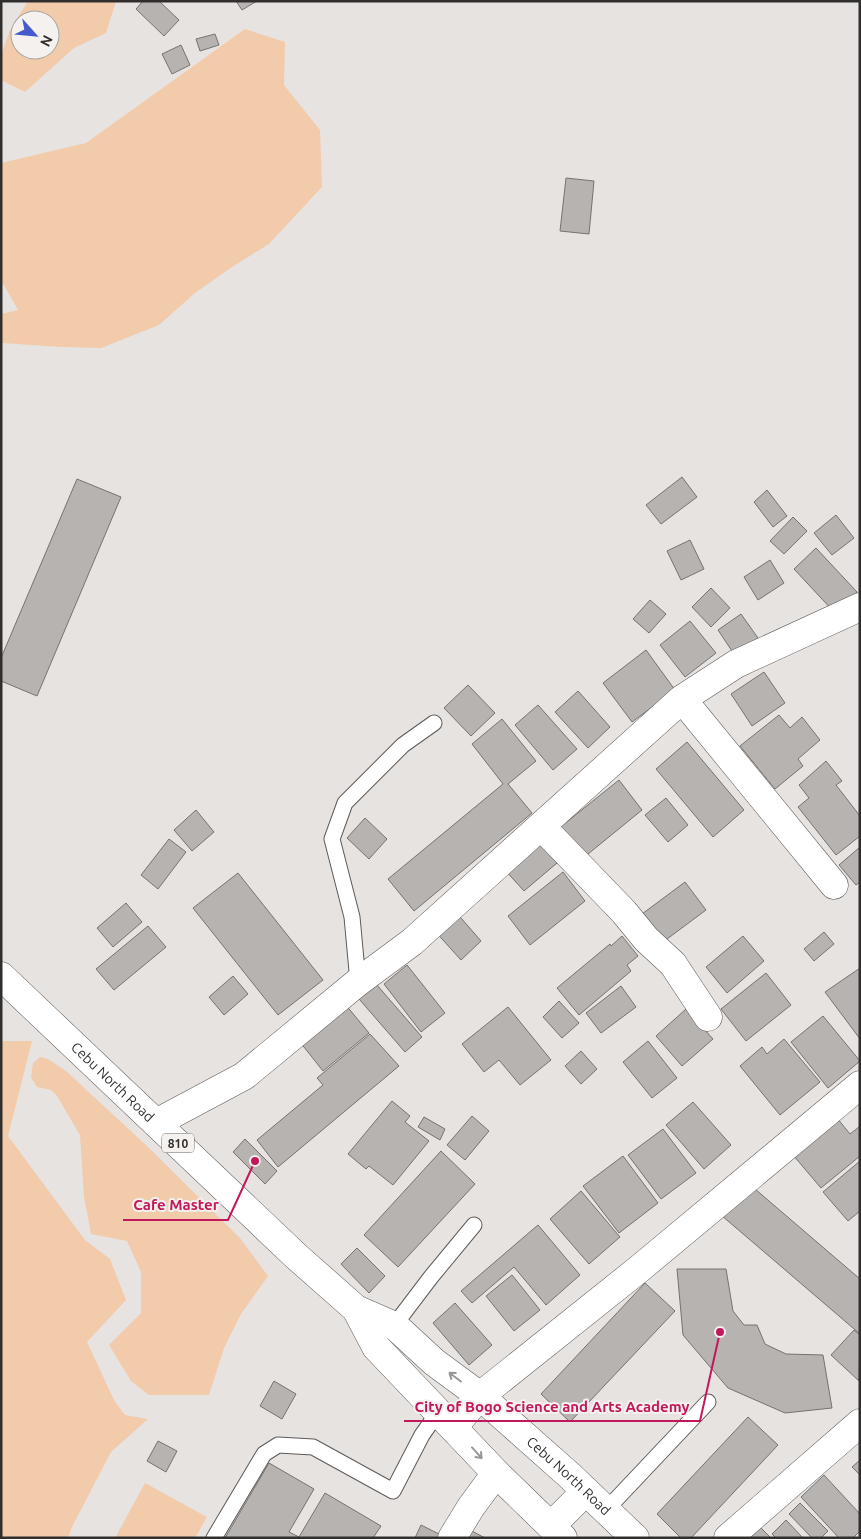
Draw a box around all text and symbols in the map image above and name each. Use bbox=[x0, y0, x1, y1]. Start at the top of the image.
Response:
north arrow bbox=[10, 10, 60, 60]
text: N bbox=[37, 33, 56, 49]
street label: Cebu North Road bbox=[68, 1039, 157, 1125]
road number: 810 bbox=[162, 1134, 194, 1152]
callout: Cafe Master bbox=[123, 1190, 228, 1220]
text: Cafe Master bbox=[133, 1196, 220, 1213]
one-way arrow bbox=[449, 1372, 462, 1383]
callout: City of Bogo Science and Arts Academy bbox=[404, 1391, 700, 1421]
text: City of Bogo Science and Arts Academy bbox=[414, 1398, 690, 1415]
street label: Cebu North Road bbox=[523, 1433, 614, 1518]
one-way arrow bbox=[471, 1446, 483, 1459]

